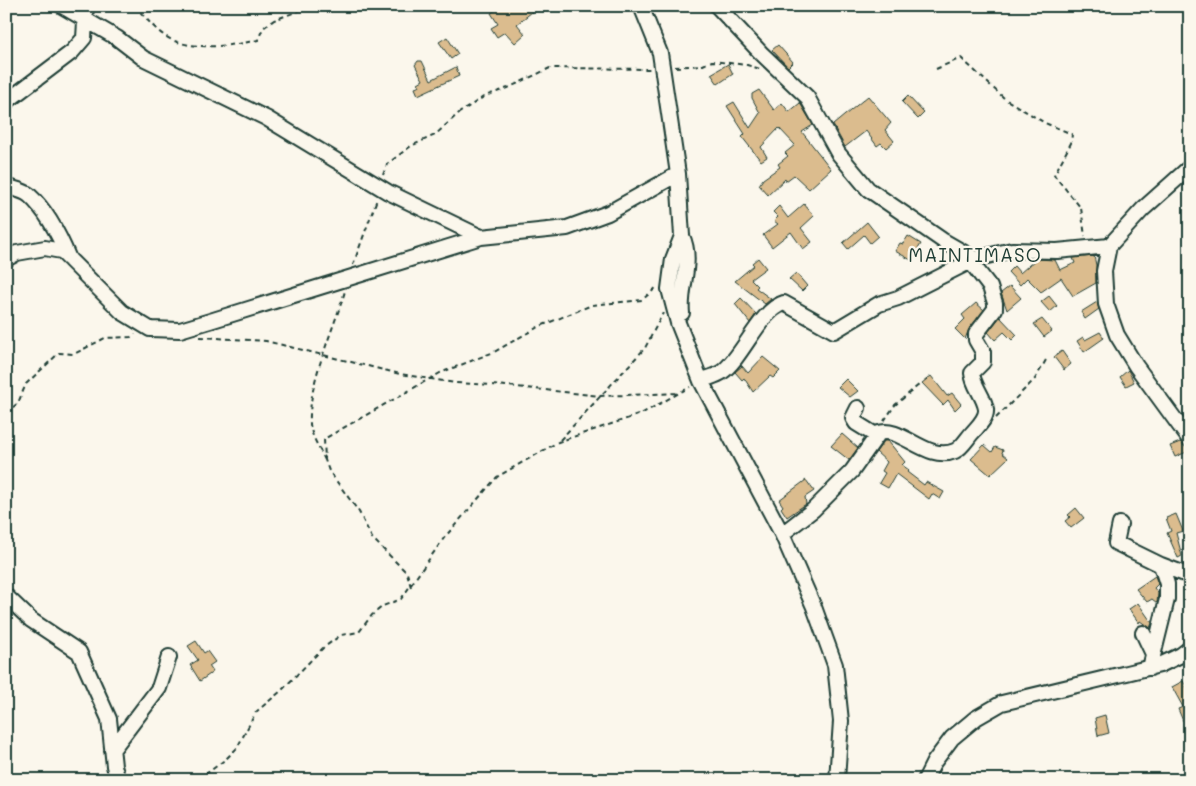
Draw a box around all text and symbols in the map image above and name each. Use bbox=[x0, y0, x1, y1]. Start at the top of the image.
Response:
district label: MAINTIMASO bbox=[908, 242, 1042, 267]

